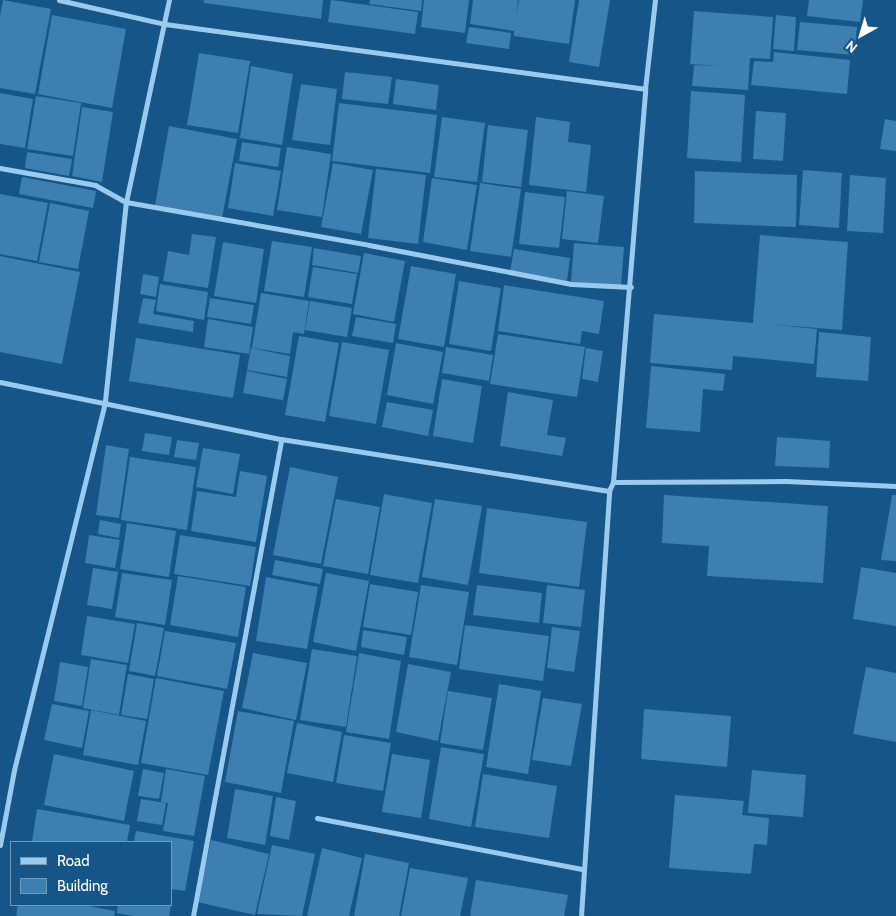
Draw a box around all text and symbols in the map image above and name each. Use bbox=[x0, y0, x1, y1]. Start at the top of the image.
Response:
north arrow bbox=[836, 10, 886, 60]
text: N bbox=[842, 37, 861, 57]
legend bbox=[10, 841, 172, 906]
text: Road bbox=[57, 852, 90, 870]
text: Building bbox=[57, 877, 108, 895]

